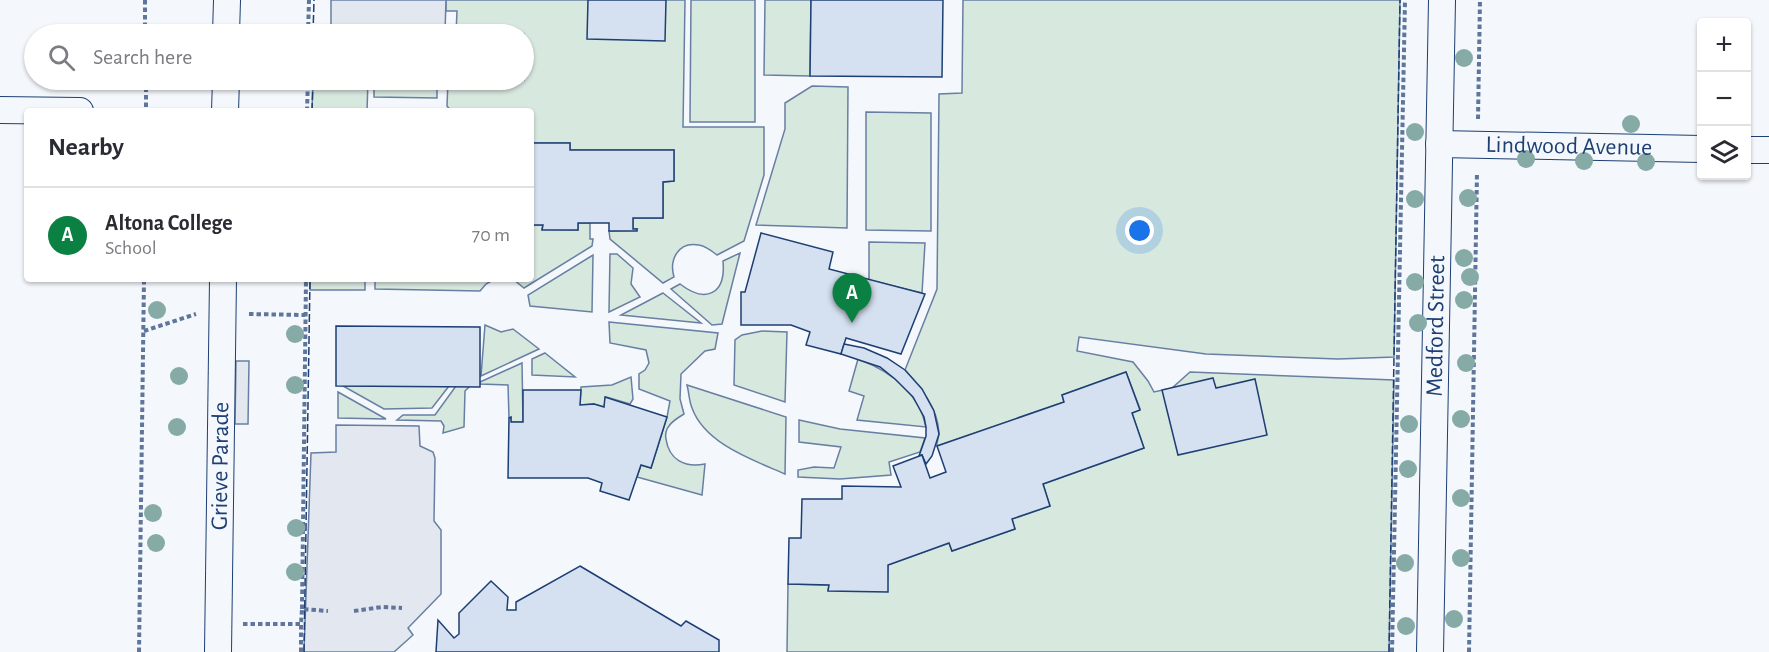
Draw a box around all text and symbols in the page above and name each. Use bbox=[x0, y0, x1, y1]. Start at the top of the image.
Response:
map controls bbox=[1697, 18, 1751, 180]
button: + bbox=[1697, 18, 1751, 72]
search box bbox=[24, 24, 534, 90]
icon: search bbox=[45, 41, 78, 74]
text: Search here bbox=[93, 46, 192, 68]
button: − bbox=[1697, 72, 1751, 126]
button: layers bbox=[1697, 126, 1751, 180]
street label: Lindwood Avenue bbox=[1486, 133, 1652, 160]
text: Nearby bbox=[48, 134, 124, 160]
text: Altona College bbox=[105, 212, 233, 234]
your location bbox=[1125, 216, 1154, 245]
text: A bbox=[62, 225, 74, 245]
text: 70 m bbox=[472, 225, 510, 245]
text: School bbox=[105, 238, 157, 258]
street label: Medford Street bbox=[1423, 255, 1449, 397]
pin: A bbox=[832, 274, 872, 323]
street label: Grieve Parade bbox=[208, 402, 233, 530]

